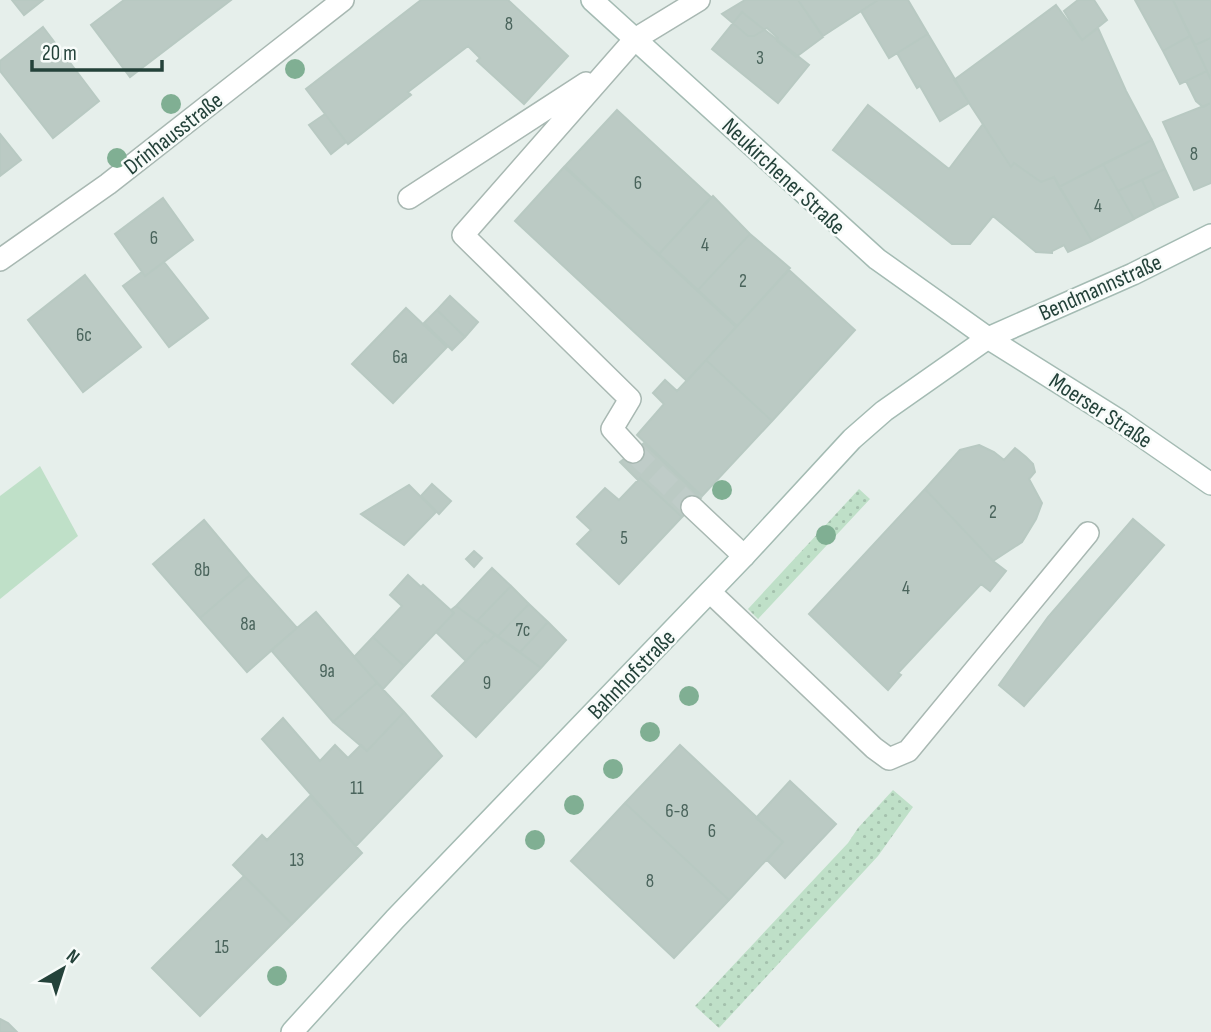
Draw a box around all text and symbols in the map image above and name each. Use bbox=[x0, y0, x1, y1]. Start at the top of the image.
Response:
house number: 8 bbox=[505, 13, 513, 36]
scale bar bbox=[32, 28, 161, 72]
text: 20 m bbox=[42, 41, 77, 66]
house number: 3 bbox=[756, 47, 764, 70]
street label: Drinhausstraße bbox=[119, 87, 229, 181]
street label: Neukirchener Straße bbox=[716, 112, 851, 241]
house number: 8 bbox=[1190, 143, 1198, 166]
house number: 6 bbox=[634, 172, 642, 195]
house number: 4 bbox=[1094, 195, 1102, 218]
house number: 6 bbox=[150, 227, 158, 250]
house number: 4 bbox=[701, 234, 709, 257]
street label: Bendmannstraße bbox=[1035, 248, 1166, 327]
house number: 2 bbox=[739, 270, 747, 293]
house number: 6c bbox=[76, 324, 92, 347]
house number: 6a bbox=[392, 346, 408, 369]
street label: Moerser Straße bbox=[1044, 367, 1157, 455]
house number: 2 bbox=[989, 501, 997, 524]
house number: 5 bbox=[620, 527, 628, 550]
house number: 8b bbox=[194, 559, 210, 582]
house number: 4 bbox=[902, 577, 910, 600]
house number: 8a bbox=[240, 613, 256, 636]
house number: 7c bbox=[516, 619, 530, 642]
street label: Bahnhofstraße bbox=[582, 624, 681, 725]
house number: 9a bbox=[319, 660, 335, 683]
house number: 9 bbox=[483, 672, 491, 695]
house number: 11 bbox=[350, 777, 364, 800]
house number: 6-8 bbox=[665, 800, 689, 823]
house number: 6 bbox=[708, 820, 716, 843]
house number: 13 bbox=[290, 849, 304, 872]
house number: 8 bbox=[646, 870, 654, 893]
north arrow bbox=[28, 934, 98, 1004]
house number: 15 bbox=[215, 936, 229, 959]
text: N bbox=[62, 945, 84, 969]

